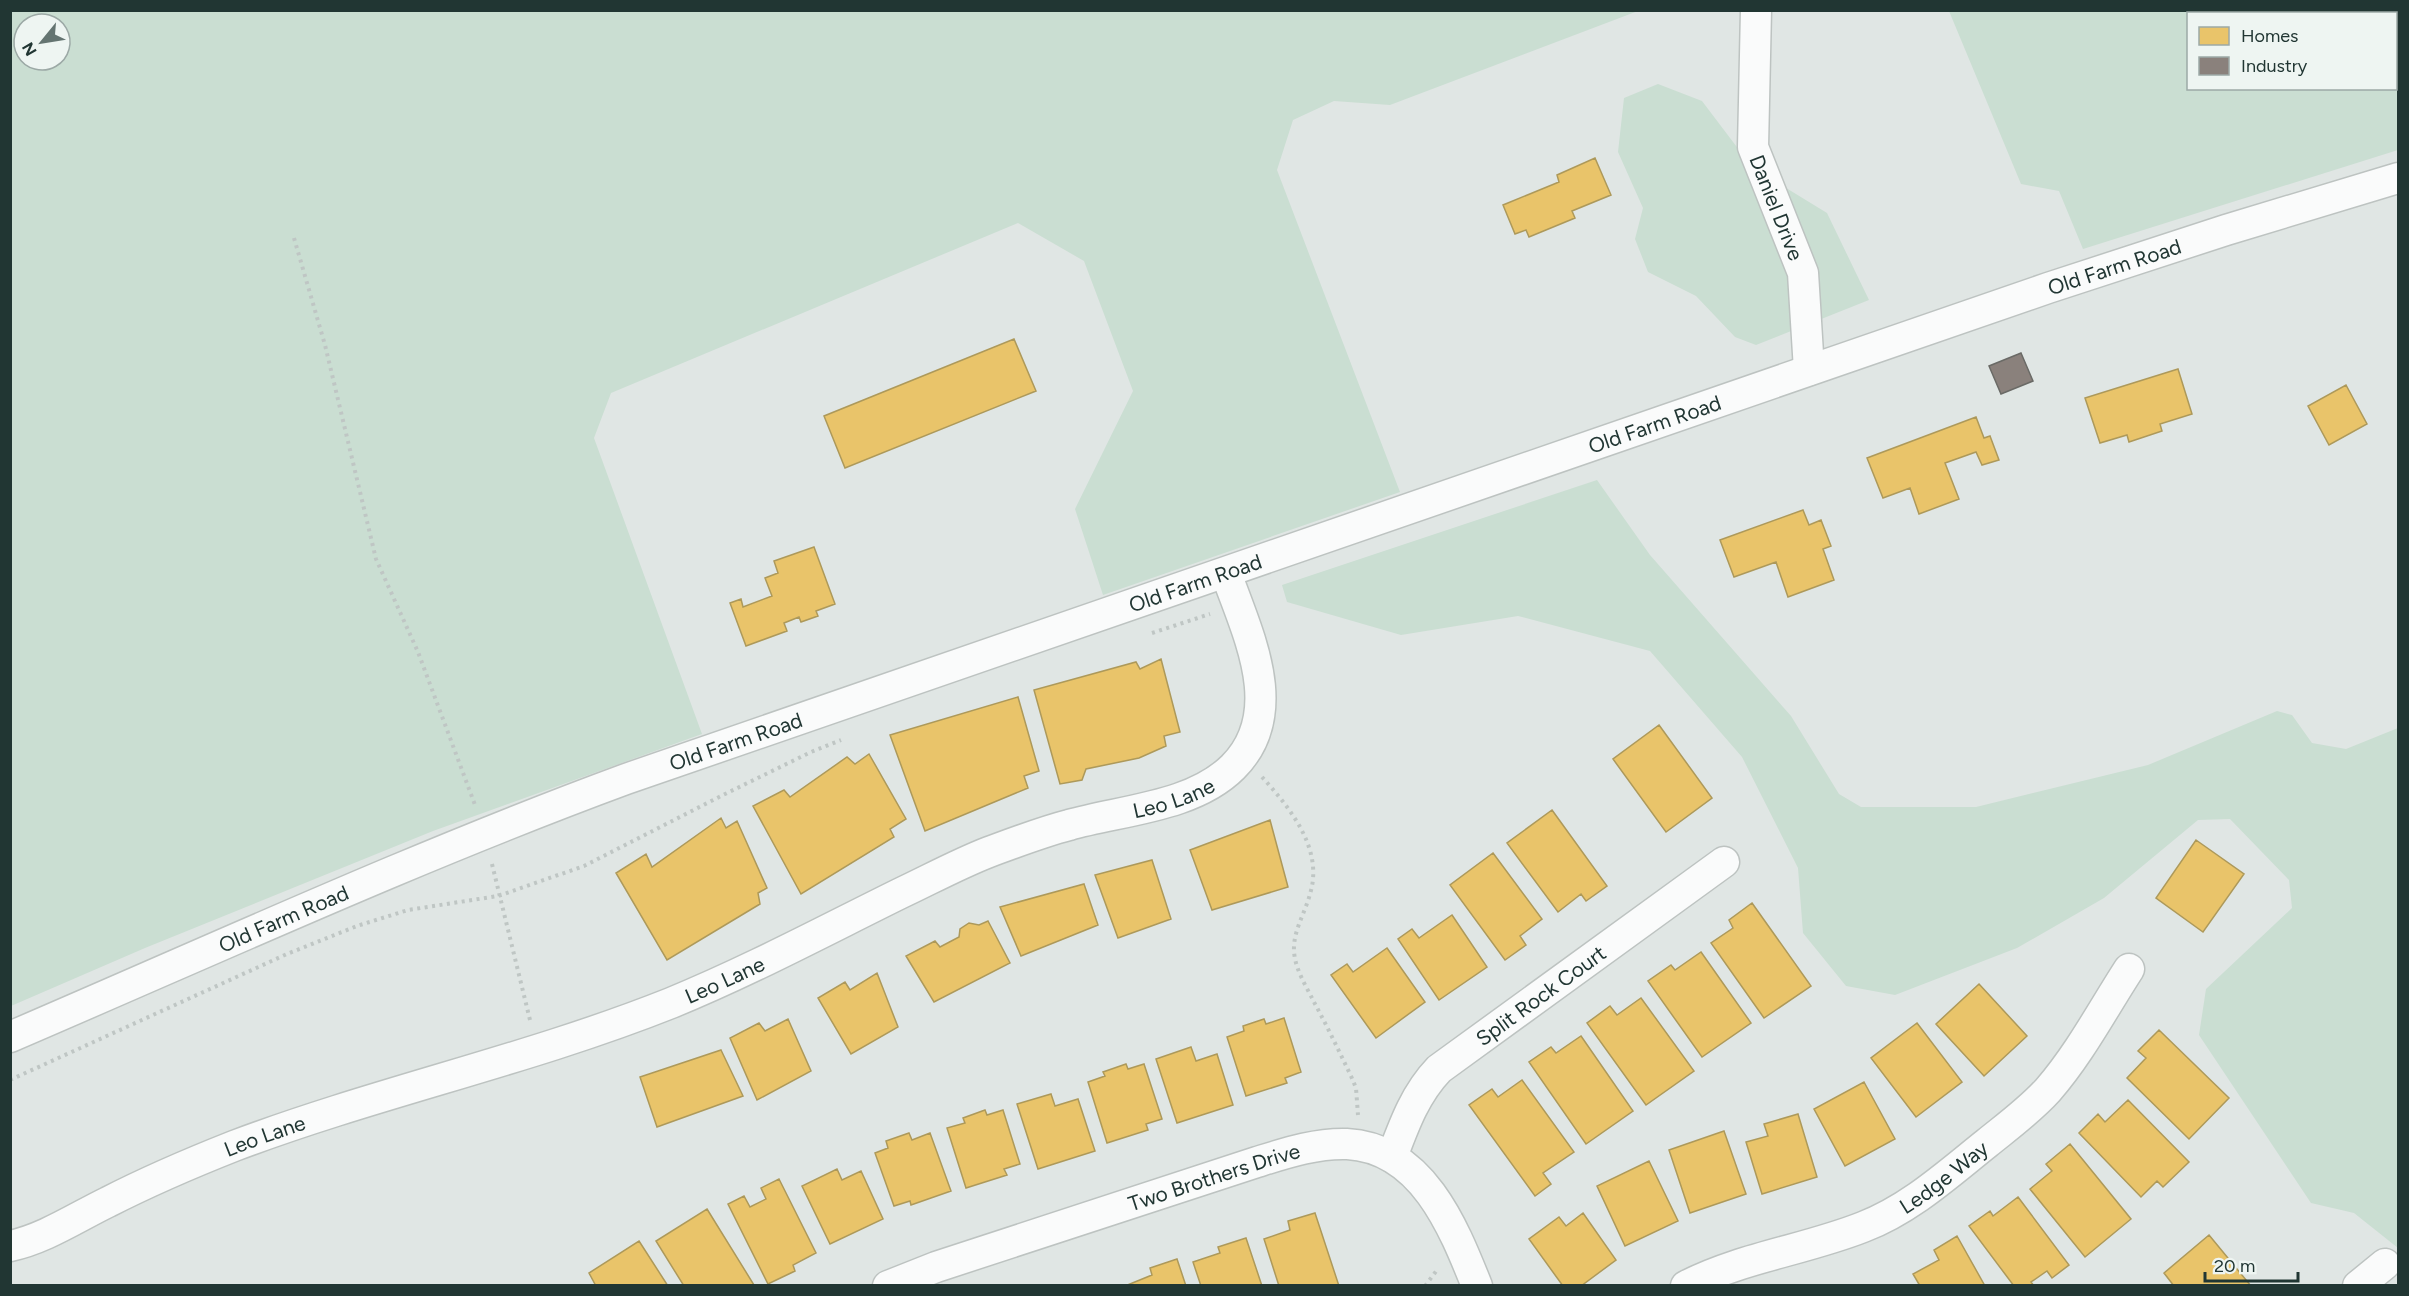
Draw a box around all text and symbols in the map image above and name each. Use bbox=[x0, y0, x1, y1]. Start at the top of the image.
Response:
north arrow bbox=[12, 12, 72, 72]
legend bbox=[2187, 12, 2397, 90]
text: Homes bbox=[2241, 25, 2299, 47]
text: N bbox=[18, 39, 41, 59]
text: Industry bbox=[2241, 55, 2308, 77]
street label: Daniel Drive bbox=[1745, 151, 1809, 264]
street label: Old Farm Road bbox=[2044, 233, 2184, 300]
street label: Old Farm Road bbox=[1585, 389, 1724, 458]
street label: Old Farm Road bbox=[1125, 548, 1265, 617]
street label: Old Farm Road bbox=[666, 707, 805, 776]
street label: Leo Lane bbox=[1130, 772, 1219, 823]
street label: Old Farm Road bbox=[215, 879, 352, 957]
street label: Split Rock Court bbox=[1471, 940, 1610, 1051]
street label: Leo Lane bbox=[681, 950, 768, 1008]
street label: Leo Lane bbox=[220, 1109, 308, 1161]
street label: Ledge Way bbox=[1895, 1135, 1993, 1218]
street label: Two Brothers Drive bbox=[1125, 1138, 1302, 1216]
scale bar bbox=[2205, 1245, 2298, 1283]
text: 20 m bbox=[2214, 1255, 2255, 1277]

